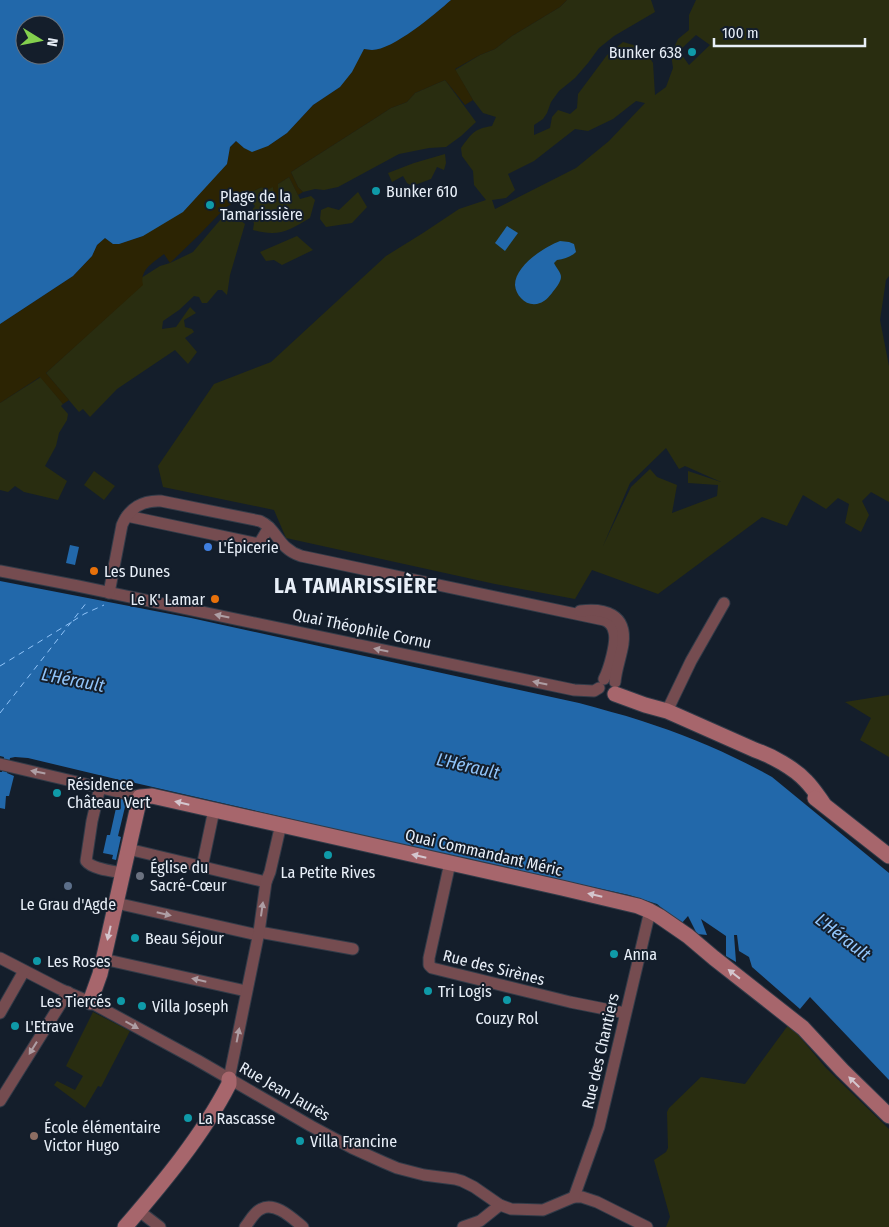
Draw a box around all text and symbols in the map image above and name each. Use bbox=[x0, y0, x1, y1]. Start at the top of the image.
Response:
north arrow bbox=[15, 15, 65, 65]
scale bar bbox=[714, 15, 865, 47]
text: 100 m bbox=[722, 24, 759, 42]
text: N bbox=[43, 37, 61, 48]
place label: Bunker 638 bbox=[609, 43, 682, 62]
marker: Bunker 638 bbox=[686, 46, 698, 58]
place label: Bunker 610 bbox=[386, 182, 458, 201]
marker: Bunker 610 bbox=[370, 185, 382, 197]
place label: Plage de la Tamarissière bbox=[220, 187, 303, 224]
marker: Plage de la Tamarissière bbox=[204, 199, 216, 211]
place label: L'Épicerie bbox=[218, 538, 279, 557]
marker: L'Épicerie bbox=[202, 541, 214, 553]
place label: Les Dunes bbox=[104, 562, 170, 581]
marker: Les Dunes bbox=[88, 565, 100, 577]
district label: LA TAMARISSIÈRE bbox=[274, 572, 438, 599]
place label: Le K' Lamar bbox=[131, 590, 205, 609]
marker: Le K' Lamar bbox=[209, 593, 221, 605]
street label: Quai Théophile Cornu bbox=[291, 604, 433, 653]
one-way arrow bbox=[214, 612, 230, 620]
one-way arrow bbox=[373, 645, 389, 653]
water label: L'Hérault bbox=[39, 663, 107, 697]
one-way arrow bbox=[533, 679, 548, 687]
water label: L'Hérault bbox=[434, 748, 502, 784]
one-way arrow bbox=[30, 768, 46, 776]
place label: Résidence Château Vert bbox=[67, 775, 151, 812]
marker: Résidence Château Vert bbox=[51, 787, 63, 799]
one-way arrow bbox=[174, 799, 189, 807]
street label: Quai Commandant Méric bbox=[403, 825, 564, 880]
marker: La Petite Rives bbox=[322, 849, 334, 861]
one-way arrow bbox=[412, 852, 427, 860]
place label: Église du Sacré-Cœur bbox=[150, 858, 227, 895]
place label: La Petite Rives bbox=[281, 863, 376, 882]
marker: Église du Sacré-Cœur bbox=[134, 870, 146, 882]
marker: Le Grau d'Agde bbox=[62, 880, 74, 892]
one-way arrow bbox=[587, 891, 602, 899]
place label: Le Grau d'Agde bbox=[20, 895, 116, 914]
one-way arrow bbox=[258, 900, 266, 916]
water label: L'Hérault bbox=[811, 909, 875, 965]
one-way arrow bbox=[156, 910, 171, 918]
one-way arrow bbox=[105, 926, 113, 941]
place label: Beau Séjour bbox=[145, 929, 224, 948]
marker: Beau Séjour bbox=[129, 932, 141, 944]
place label: Anna bbox=[624, 945, 657, 964]
street label: Rue des Sirènes bbox=[441, 946, 547, 989]
marker: Anna bbox=[608, 948, 620, 960]
place label: Les Roses bbox=[47, 952, 111, 971]
marker: Les Roses bbox=[31, 955, 43, 967]
one-way arrow bbox=[728, 968, 741, 979]
one-way arrow bbox=[191, 976, 206, 984]
place label: Tri Logis bbox=[438, 982, 492, 1001]
marker: Tri Logis bbox=[422, 985, 434, 997]
street label: Rue des Chantiers bbox=[578, 991, 623, 1111]
place label: Les Tiercés bbox=[40, 992, 111, 1011]
marker: Couzy Rol bbox=[501, 994, 513, 1006]
marker: Les Tiercés bbox=[115, 995, 127, 1007]
place label: Villa Joseph bbox=[152, 997, 229, 1016]
marker: Villa Joseph bbox=[136, 1000, 148, 1012]
place label: Couzy Rol bbox=[476, 1009, 538, 1028]
place label: L'Etrave bbox=[25, 1017, 74, 1036]
marker: L'Etrave bbox=[9, 1020, 21, 1032]
one-way arrow bbox=[125, 1021, 140, 1029]
one-way arrow bbox=[234, 1027, 242, 1042]
one-way arrow bbox=[28, 1041, 38, 1055]
street label: Rue Jean Jaurès bbox=[236, 1058, 334, 1125]
one-way arrow bbox=[849, 1076, 861, 1088]
place label: La Rascasse bbox=[198, 1109, 276, 1128]
marker: La Rascasse bbox=[182, 1112, 194, 1124]
place label: École élémentaire Victor Hugo bbox=[44, 1118, 161, 1155]
marker: École élémentaire Victor Hugo bbox=[28, 1130, 40, 1142]
place label: Villa Francine bbox=[310, 1132, 397, 1151]
marker: Villa Francine bbox=[294, 1135, 306, 1147]

